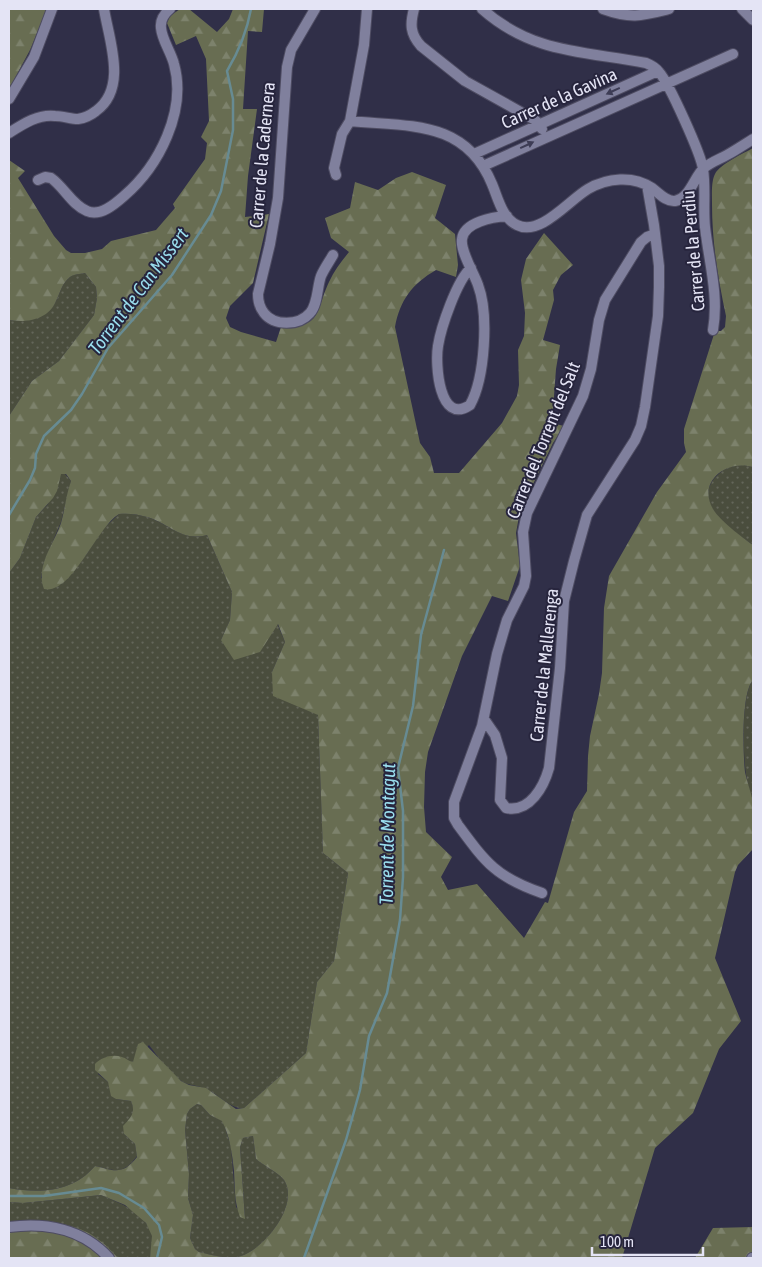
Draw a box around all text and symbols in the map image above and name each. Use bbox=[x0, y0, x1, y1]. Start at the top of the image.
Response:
street label: Carrer de la Gavina bbox=[498, 63, 620, 133]
street label: Carrer de la Cadernera bbox=[245, 81, 279, 229]
one-way arrow bbox=[606, 87, 621, 95]
one-way arrow bbox=[520, 141, 534, 149]
street label: Carrer de la Perdiu bbox=[677, 190, 709, 312]
water label: Torrent de Can Missert bbox=[83, 223, 193, 358]
street label: Carrer del Torrent del Salt bbox=[502, 359, 584, 521]
street label: Carrer de la Mallerenga bbox=[526, 587, 562, 743]
water label: Torrent de Montagut bbox=[375, 763, 399, 905]
scale bar bbox=[592, 1224, 703, 1256]
text: 100 m bbox=[600, 1233, 634, 1250]

